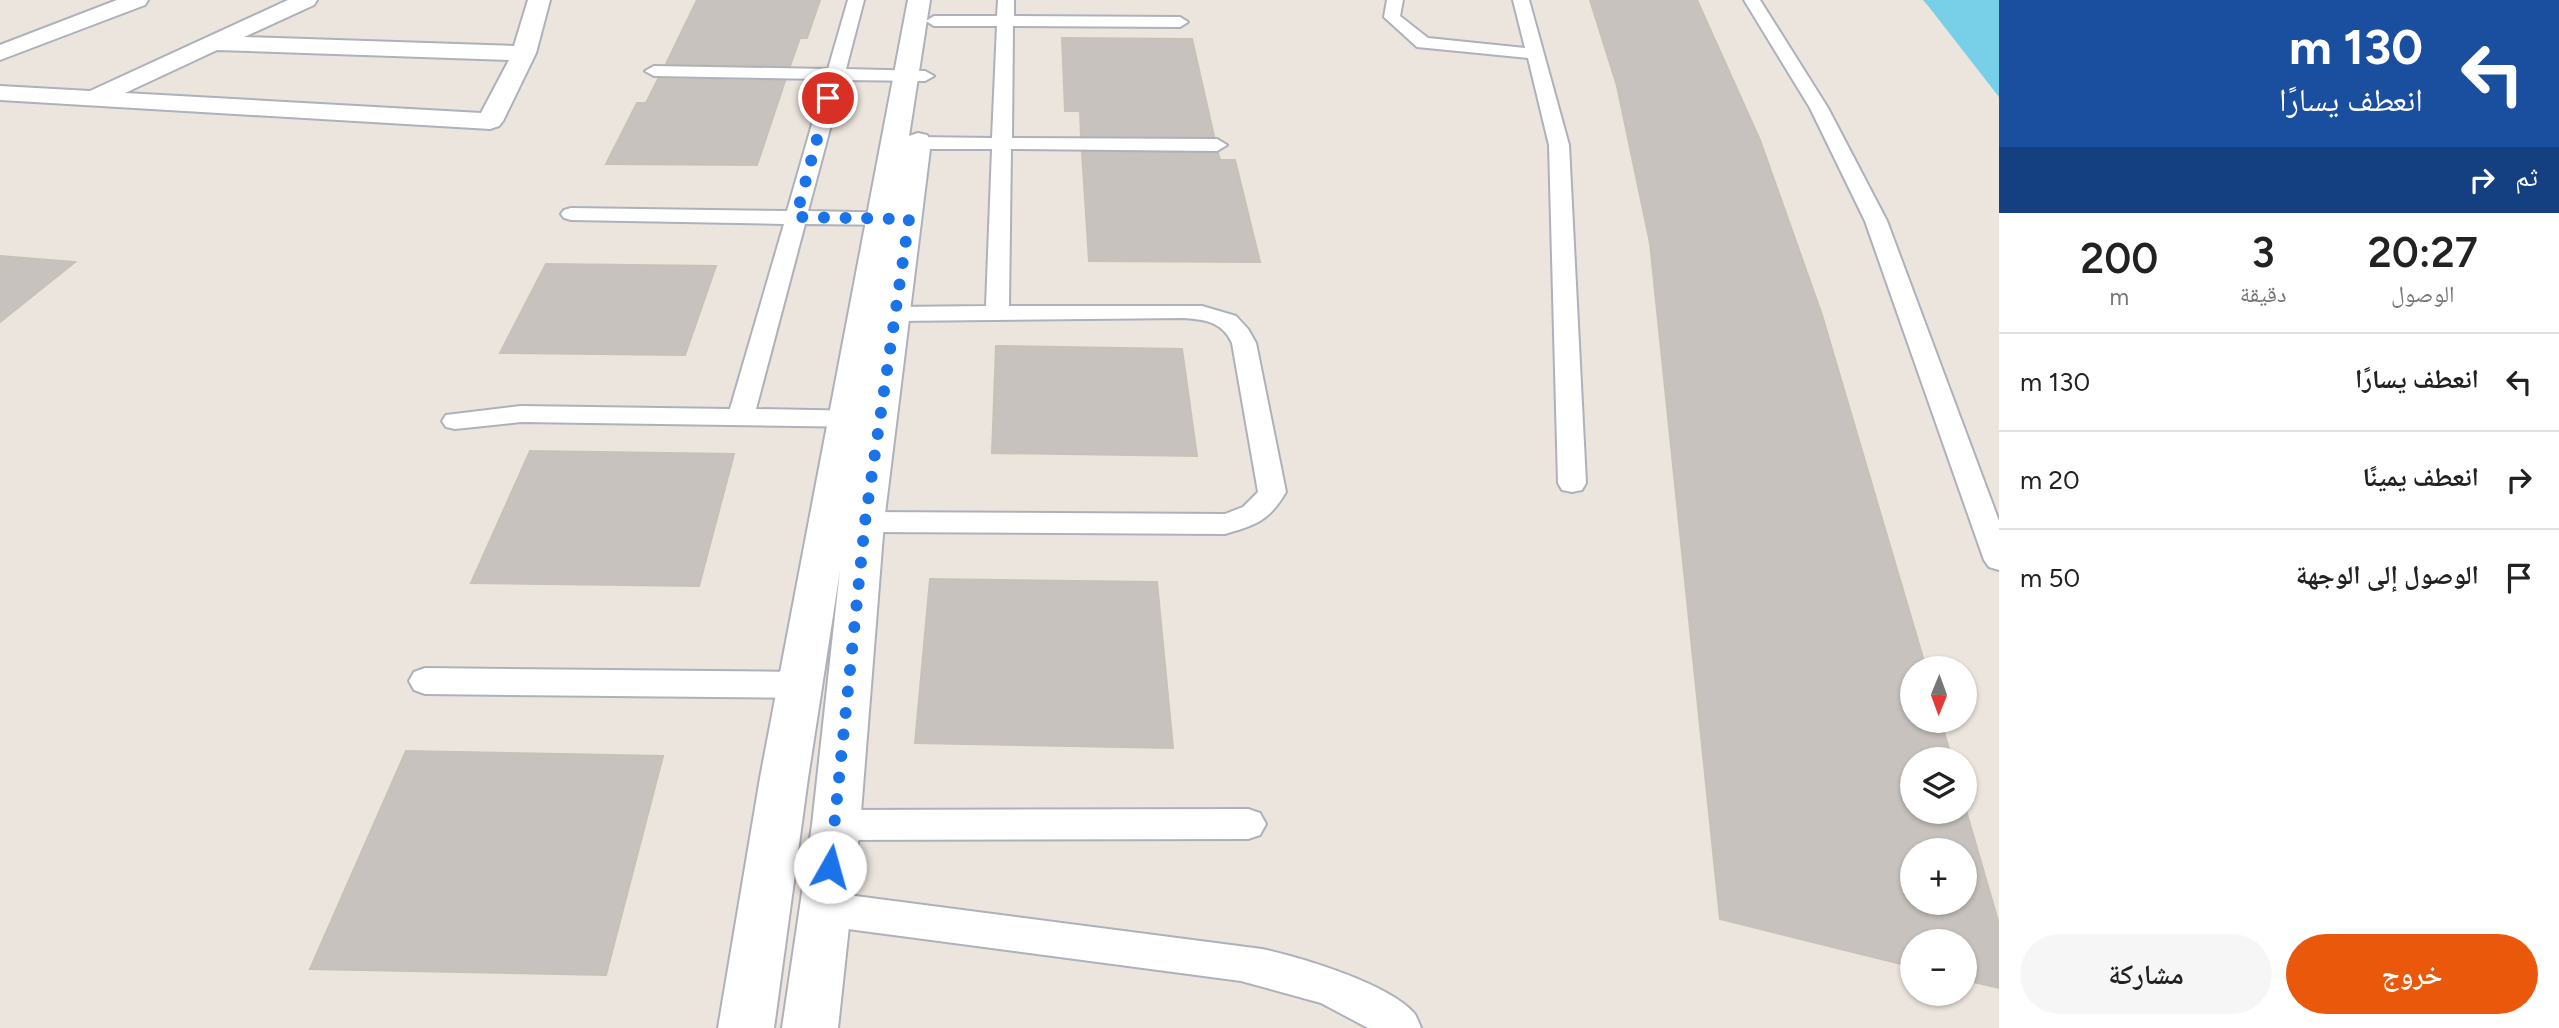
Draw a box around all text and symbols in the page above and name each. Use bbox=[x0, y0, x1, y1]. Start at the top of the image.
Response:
text: 130 m bbox=[2289, 17, 2423, 76]
icon: left bbox=[2447, 28, 2538, 119]
pin bbox=[798, 68, 858, 128]
icon: arrive bbox=[809, 79, 847, 117]
text: انعطف يسارًا bbox=[2279, 81, 2423, 119]
icon: right bbox=[2463, 161, 2501, 199]
text: ثم bbox=[2515, 161, 2538, 193]
text: 3 bbox=[2252, 227, 2275, 278]
text: 20:27 bbox=[2368, 227, 2478, 278]
text: 200 bbox=[2080, 233, 2158, 284]
text: دقيقة bbox=[2240, 280, 2287, 308]
text: الوصول bbox=[2391, 280, 2455, 308]
text: m bbox=[2110, 283, 2129, 311]
text: انعطف يسارًا bbox=[2355, 363, 2479, 395]
icon: left bbox=[2500, 363, 2538, 401]
text: 130 m bbox=[2020, 366, 2090, 398]
text: انعطف يمينًا bbox=[2363, 461, 2479, 493]
icon: right bbox=[2500, 461, 2538, 499]
text: 20 m bbox=[2020, 464, 2080, 496]
text: الوصول إلى الوجهة bbox=[2296, 559, 2479, 591]
icon: arrive bbox=[2500, 559, 2538, 597]
text: 50 m bbox=[2020, 562, 2080, 594]
north arrow bbox=[1900, 656, 1978, 733]
map controls bbox=[1900, 656, 1977, 1006]
button: layers bbox=[1900, 747, 1977, 824]
position arrow bbox=[793, 830, 867, 904]
button: + bbox=[1900, 838, 1977, 915]
button: − bbox=[1900, 929, 1977, 1006]
button: مشاركة bbox=[2020, 934, 2272, 1014]
button: خروج bbox=[2286, 934, 2538, 1014]

